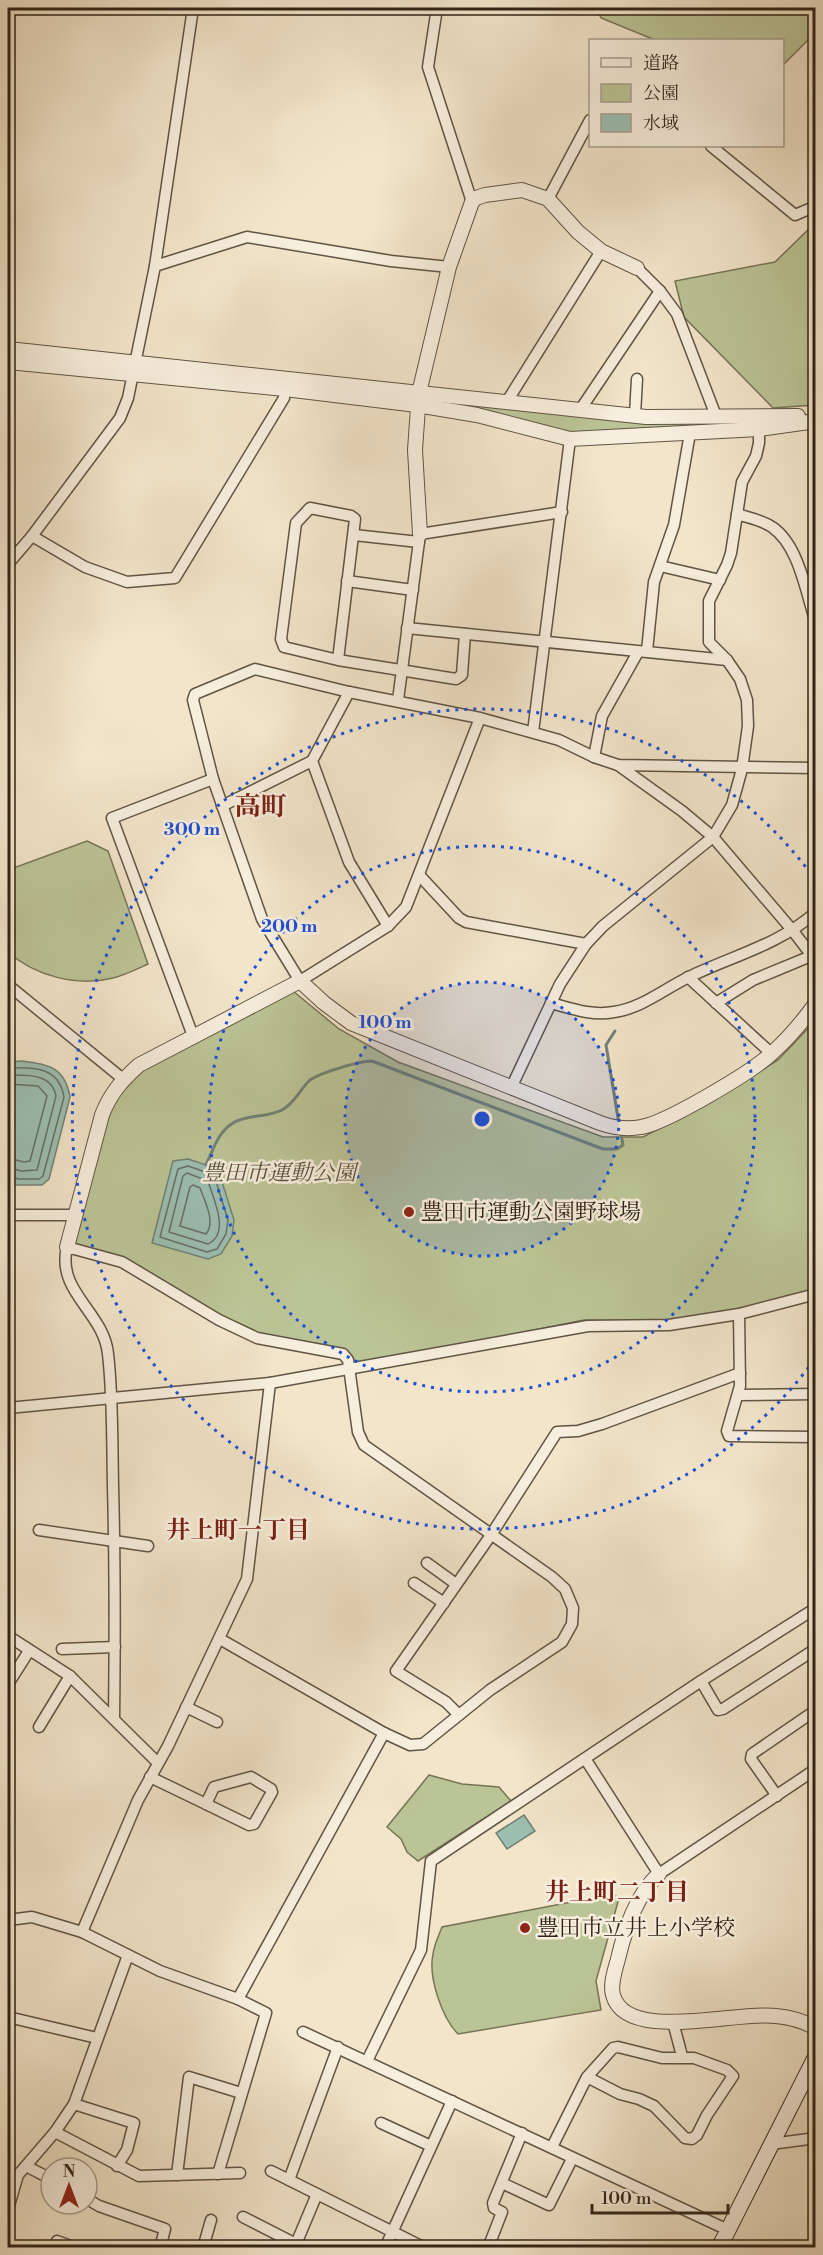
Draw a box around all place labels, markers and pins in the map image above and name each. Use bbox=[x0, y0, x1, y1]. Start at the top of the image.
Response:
centre of rings bbox=[472, 1109, 492, 1129]
place label: 豊田市運動公園野球場 bbox=[421, 1199, 641, 1226]
marker: 豊田市運動公園野球場 bbox=[402, 1205, 416, 1219]
place label: 豊田市立井上小学校 bbox=[537, 1915, 735, 1942]
marker: 豊田市立井上小学校 bbox=[518, 1921, 532, 1935]

